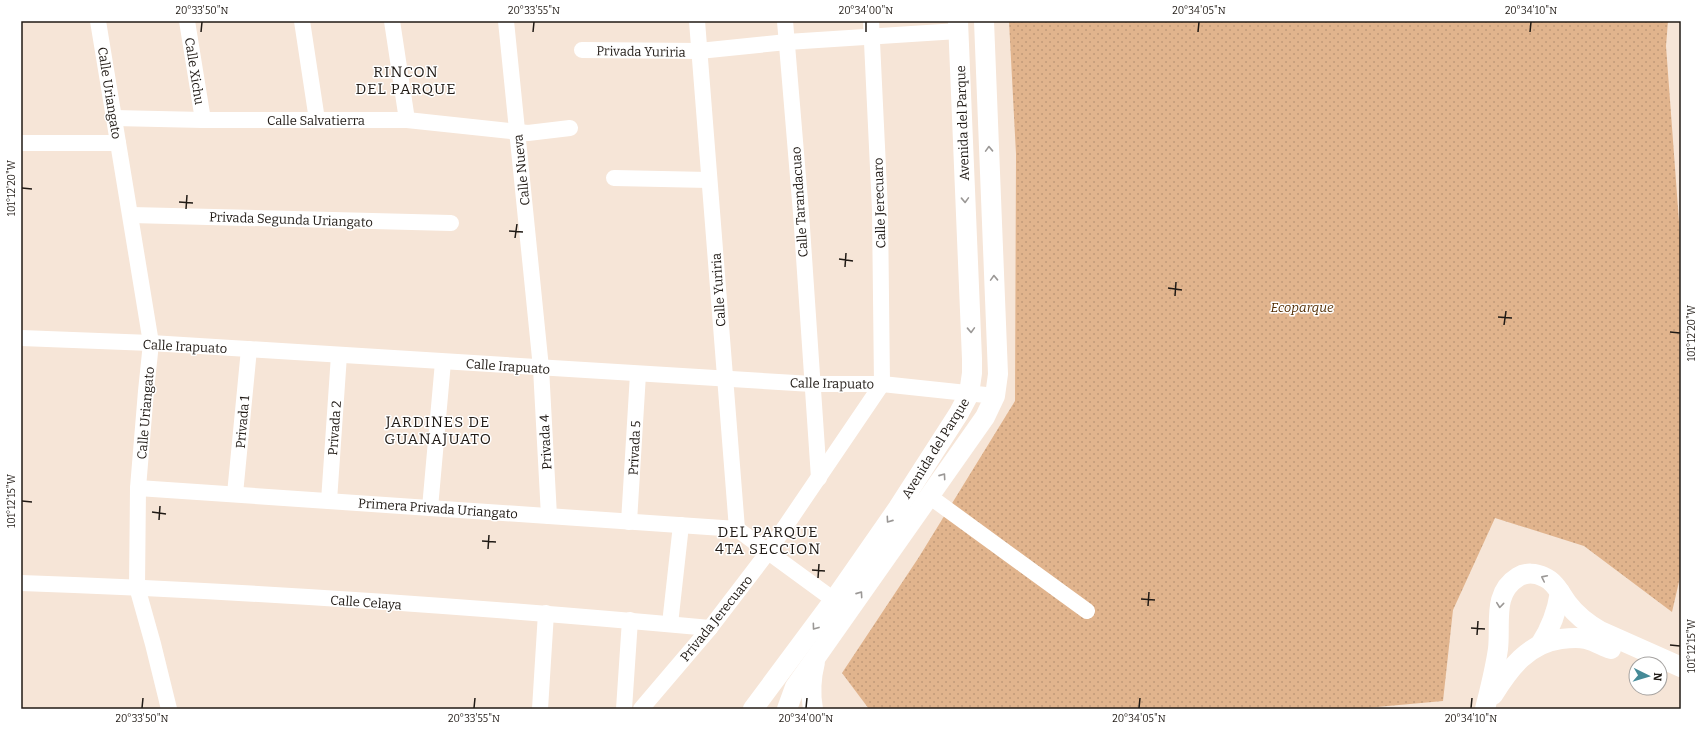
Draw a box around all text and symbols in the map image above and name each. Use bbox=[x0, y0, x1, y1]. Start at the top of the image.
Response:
text: 20°33'50"N bbox=[176, 5, 229, 17]
text: 20°33'55"N bbox=[508, 5, 560, 17]
text: 20°34'00"N bbox=[839, 5, 893, 17]
text: 20°34'05"N bbox=[1172, 5, 1226, 17]
text: 20°34'10"N bbox=[1505, 5, 1557, 17]
street label: Calle Xichu bbox=[182, 36, 207, 106]
street label: Privada Yuriria bbox=[596, 43, 686, 60]
street label: Calle Uriangato bbox=[95, 46, 124, 140]
district label: RINCON DEL PARQUE bbox=[355, 63, 457, 98]
street label: Avenida del Parque bbox=[953, 65, 972, 181]
street label: Calle Salvatierra bbox=[267, 113, 365, 128]
street label: Calle Nueva bbox=[510, 134, 533, 206]
one-way arrow bbox=[985, 145, 993, 151]
street label: Calle Tarandacuao bbox=[788, 146, 811, 258]
street label: Calle Jerecuaro bbox=[870, 157, 889, 249]
text: 101°12'20"W bbox=[6, 159, 18, 216]
one-way arrow bbox=[961, 197, 970, 203]
street label: Privada Segunda Uriangato bbox=[209, 209, 373, 230]
street label: Calle Yuriria bbox=[708, 253, 729, 327]
one-way arrow bbox=[990, 275, 999, 281]
park label: Ecoparque bbox=[1270, 300, 1334, 315]
text: 101°12'20"W bbox=[1686, 304, 1698, 361]
one-way arrow bbox=[967, 327, 975, 333]
street label: Calle Irapuato bbox=[142, 337, 227, 356]
street label: Calle Irapuato bbox=[465, 356, 551, 377]
street label: Calle Uriangato bbox=[134, 366, 157, 460]
street label: Calle Irapuato bbox=[790, 375, 874, 392]
street label: Privada 1 bbox=[233, 394, 252, 449]
street label: Avenida del Parque bbox=[898, 395, 972, 501]
street label: Privada 2 bbox=[325, 400, 344, 456]
district label: JARDINES DE GUANAJUATO bbox=[384, 413, 492, 448]
street label: Privada 4 bbox=[537, 414, 554, 470]
street label: Privada 5 bbox=[626, 420, 643, 476]
text: 101°12'15"W bbox=[6, 473, 18, 528]
one-way arrow bbox=[938, 474, 945, 481]
street label: Primera Privada Uriangato bbox=[358, 495, 518, 522]
one-way arrow bbox=[886, 516, 894, 523]
district label: DEL PARQUE 4TA SECCION bbox=[715, 523, 821, 558]
street label: Privada Jerecuaro bbox=[677, 572, 756, 664]
one-way arrow bbox=[1541, 575, 1548, 583]
one-way arrow bbox=[855, 591, 863, 598]
street label: Calle Celaya bbox=[330, 593, 402, 612]
one-way arrow bbox=[1496, 602, 1505, 609]
text: 101°12'15"W bbox=[1686, 618, 1698, 673]
one-way arrow bbox=[813, 622, 820, 629]
north arrow bbox=[1628, 656, 1668, 696]
text: N bbox=[1651, 672, 1664, 682]
text: 20°33'50"N bbox=[116, 713, 169, 725]
text: 20°33'55"N bbox=[448, 713, 500, 725]
text: 20°34'00"N bbox=[779, 713, 833, 725]
text: 20°34'05"N bbox=[1112, 713, 1166, 725]
text: 20°34'10"N bbox=[1445, 713, 1497, 725]

